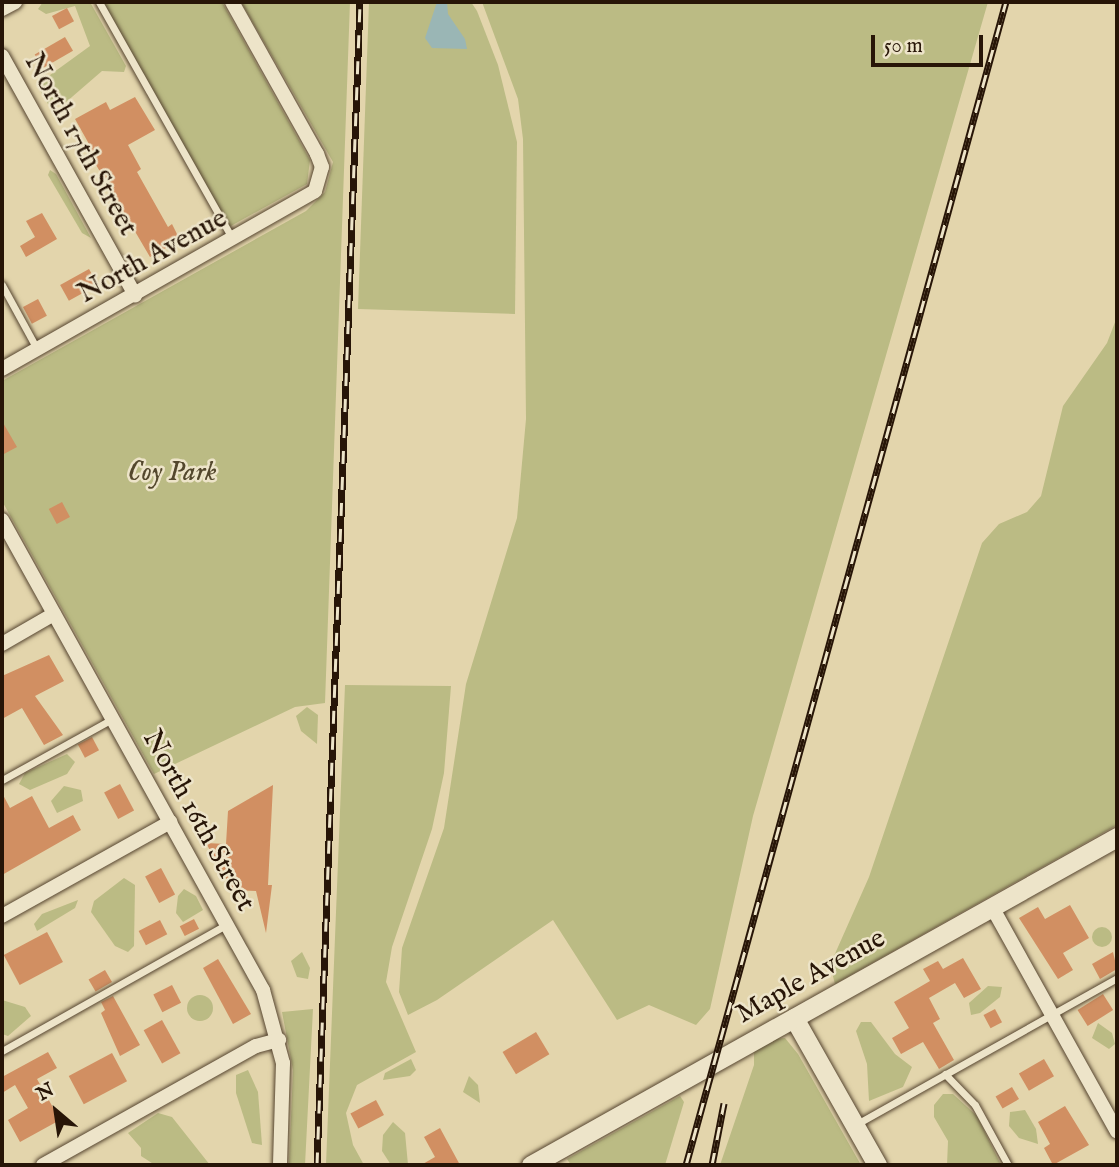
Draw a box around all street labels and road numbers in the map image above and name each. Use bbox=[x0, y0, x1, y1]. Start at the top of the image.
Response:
street label: North 17th Street bbox=[16, 48, 144, 242]
street label: North Avenue bbox=[73, 202, 233, 312]
street label: North 16th Street bbox=[134, 725, 262, 917]
street label: Maple Avenue bbox=[730, 922, 892, 1032]

